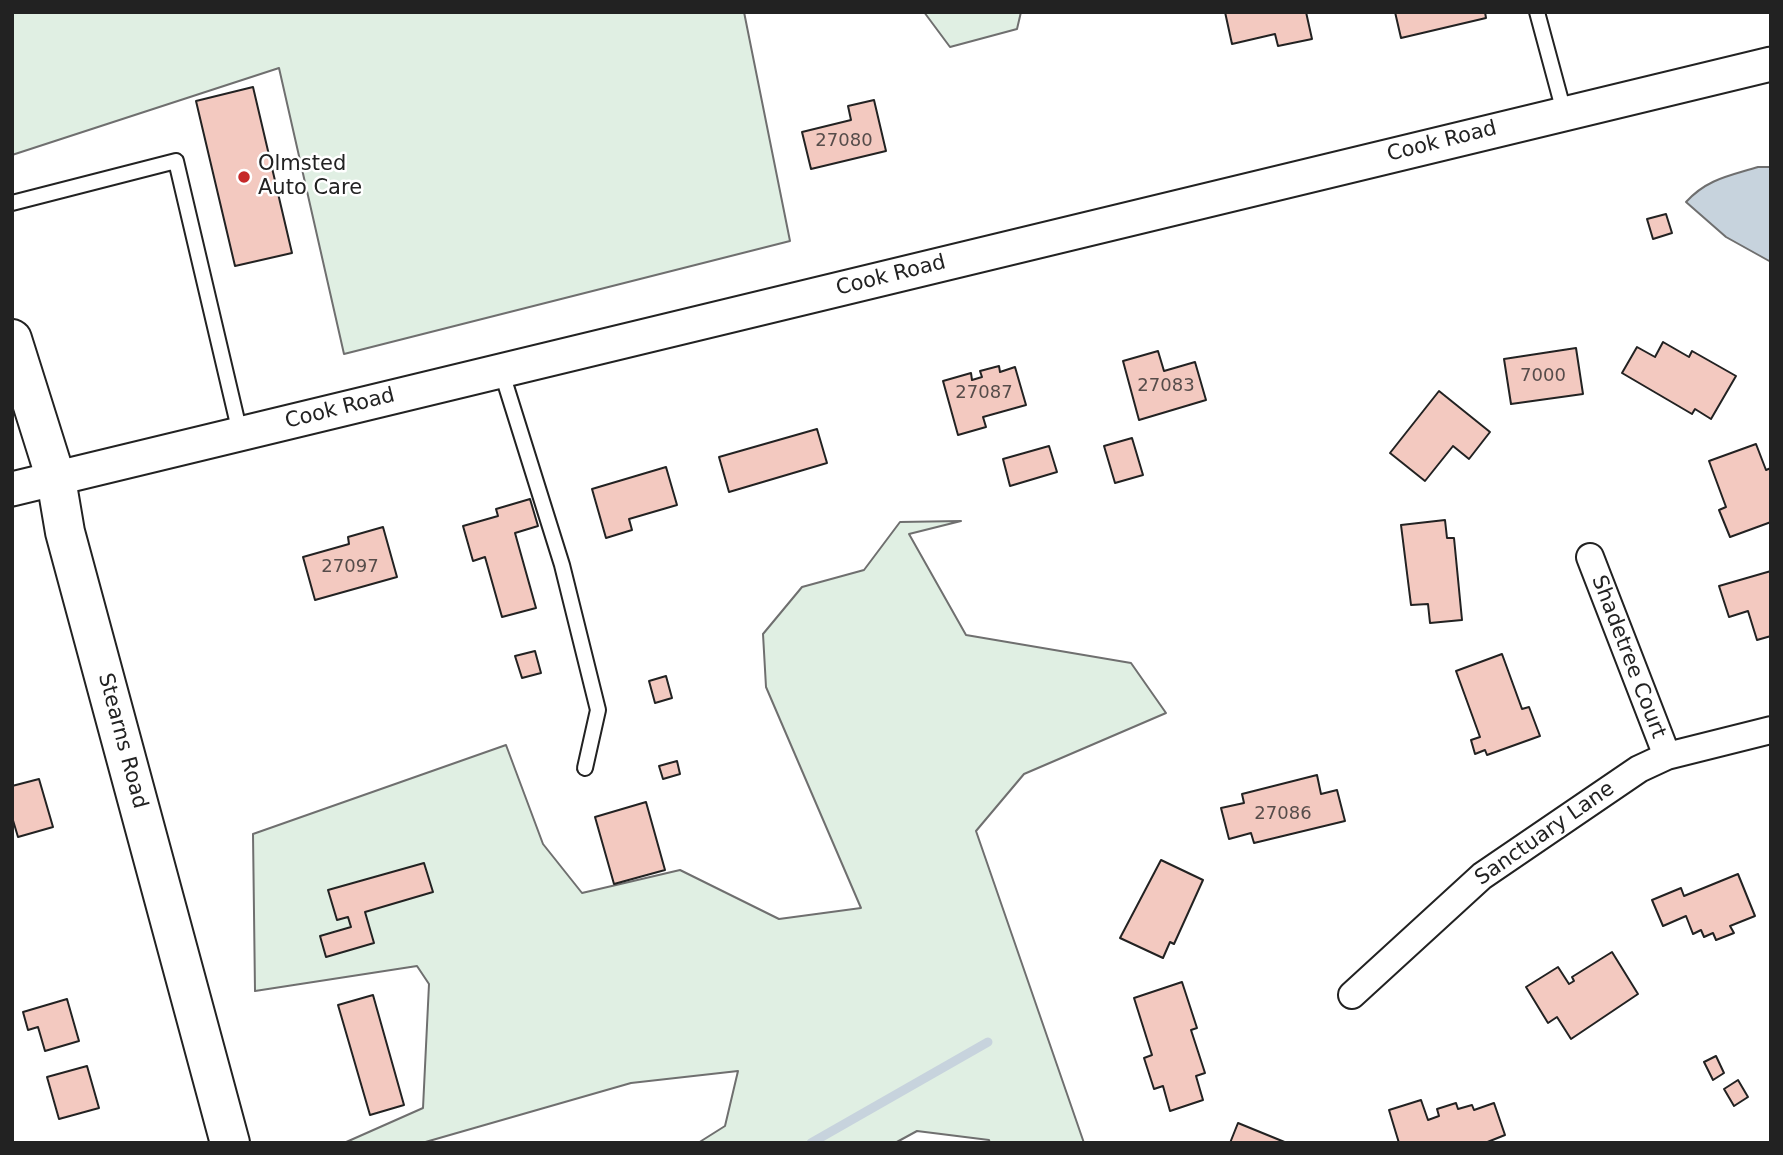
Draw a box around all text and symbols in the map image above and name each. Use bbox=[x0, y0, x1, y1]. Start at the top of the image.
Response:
street label: Cook Road bbox=[1385, 116, 1499, 168]
house number: 27080 bbox=[815, 130, 873, 152]
place label: Olmsted Auto Care bbox=[258, 152, 362, 202]
marker: Olmsted Auto Care bbox=[236, 169, 252, 185]
street label: Cook Road bbox=[834, 250, 948, 302]
house number: 7000 bbox=[1520, 365, 1566, 387]
house number: 27083 bbox=[1137, 375, 1195, 397]
house number: 27087 bbox=[955, 382, 1013, 404]
street label: Cook Road bbox=[283, 383, 397, 435]
house number: 27097 bbox=[321, 556, 379, 578]
street label: Shadetree Court bbox=[1585, 572, 1671, 742]
street label: Stearns Road bbox=[92, 670, 152, 812]
street label: Sanctuary Lane bbox=[1471, 777, 1619, 891]
house number: 27086 bbox=[1254, 803, 1312, 825]

